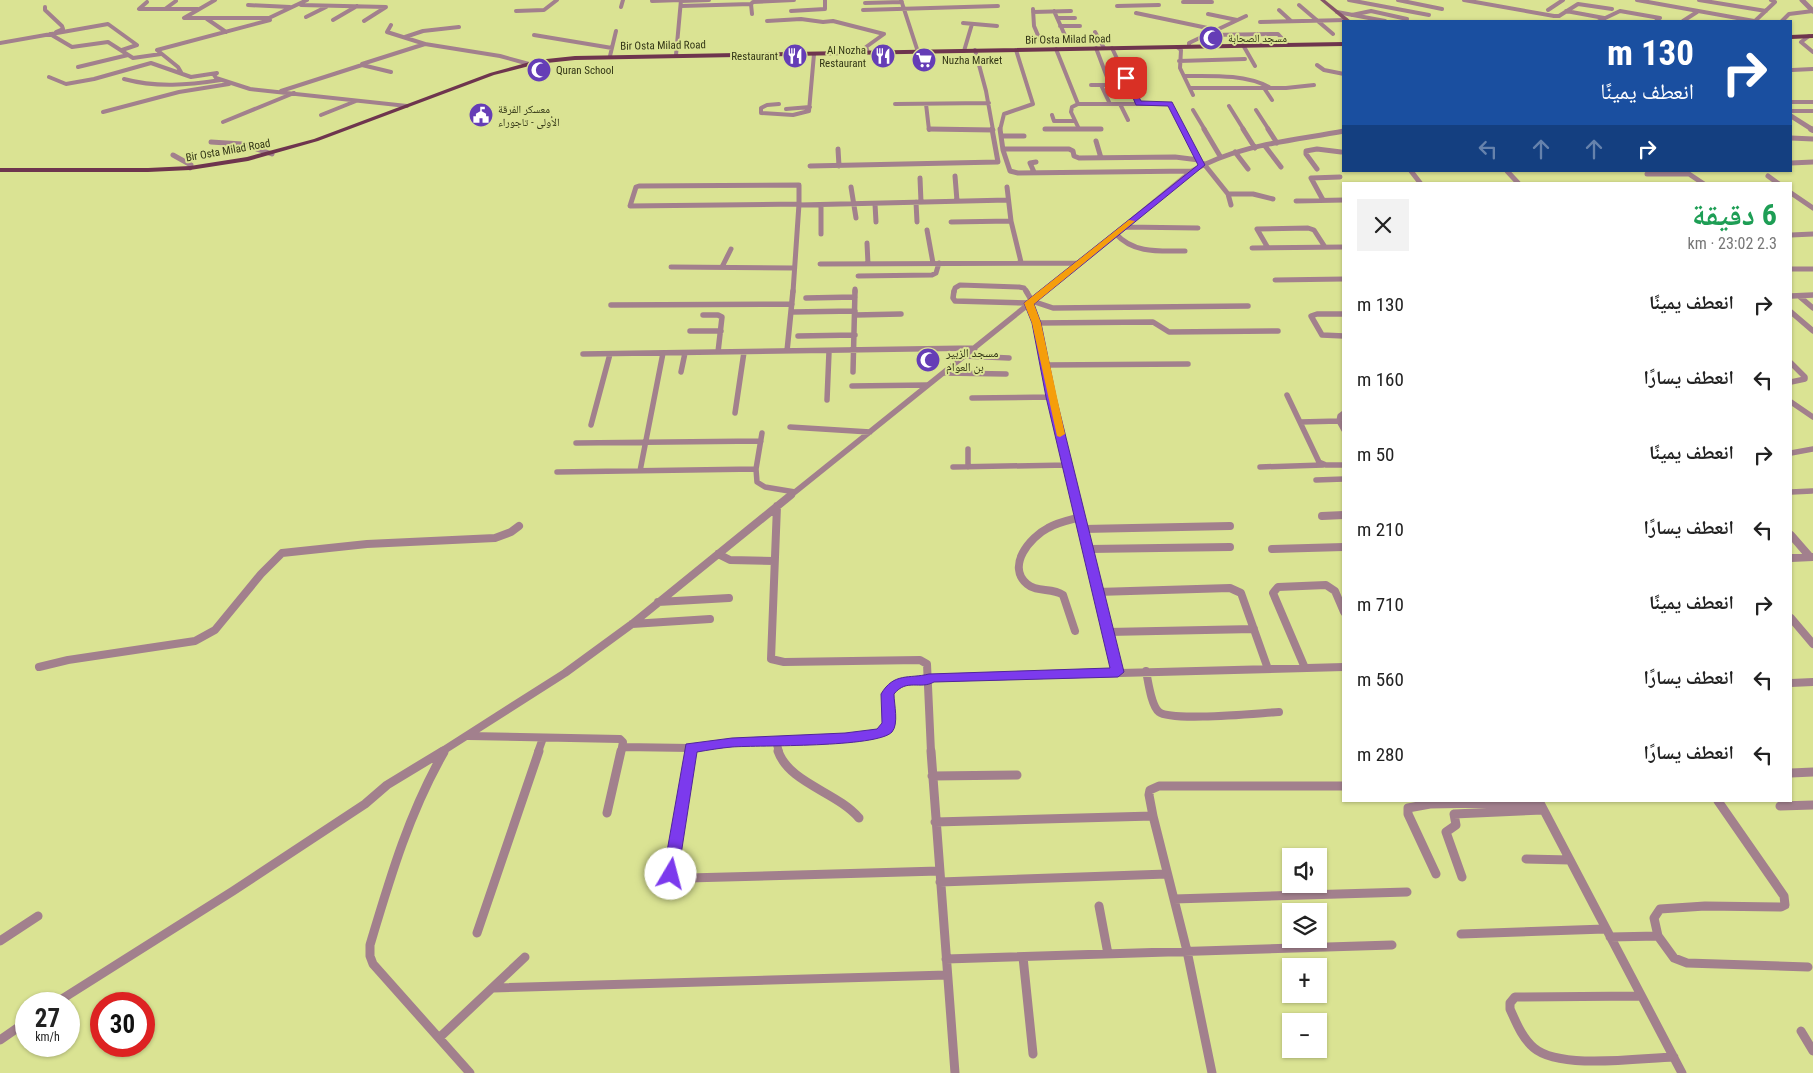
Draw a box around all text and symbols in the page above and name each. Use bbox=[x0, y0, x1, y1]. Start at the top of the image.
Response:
mosque icon: مسجد الصحابة bbox=[1198, 25, 1224, 51]
street label: Bir Osta Milad Road bbox=[1025, 32, 1111, 47]
place label: مسجد الصحابة bbox=[1228, 32, 1287, 45]
text: 130 m bbox=[1607, 33, 1694, 74]
street label: Bir Osta Milad Road bbox=[620, 38, 706, 53]
icon: right bbox=[1712, 40, 1777, 105]
restaurant icon: Restaurant bbox=[782, 43, 808, 69]
restaurant icon: Al Nozha Restaurant bbox=[870, 43, 896, 69]
place label: Al Nozha Restaurant bbox=[819, 44, 866, 70]
supermarket icon: Nuzha Market bbox=[911, 47, 937, 73]
place label: Restaurant bbox=[731, 50, 778, 63]
place label: Nuzha Market bbox=[942, 54, 1002, 67]
mosque icon: Quran School bbox=[526, 57, 552, 83]
pin bbox=[1105, 57, 1147, 99]
place label: Quran School bbox=[556, 64, 614, 77]
icon: arrive bbox=[1112, 64, 1140, 92]
text: انعطف يمينًا bbox=[1600, 79, 1694, 104]
public building icon: معسكر الفرقة الأولى - تاجوراء bbox=[468, 102, 494, 128]
place label: معسكر الفرقة الأولى - تاجوراء bbox=[498, 103, 560, 129]
icon: left bbox=[1474, 135, 1502, 163]
icon: ahead bbox=[1527, 135, 1555, 163]
icon: ahead bbox=[1580, 135, 1608, 163]
icon: right bbox=[1633, 135, 1661, 163]
street label: Bir Osta Milad Road bbox=[185, 137, 271, 164]
text: 6 دقيقة bbox=[1692, 197, 1777, 232]
button: close bbox=[1357, 199, 1409, 251]
text: 2.3 km · 23:02 bbox=[1687, 234, 1777, 253]
text: انعطف يمينًا bbox=[1649, 291, 1734, 314]
icon: right bbox=[1749, 291, 1777, 319]
text: 130 m bbox=[1357, 293, 1404, 316]
place label: مسجد الزبير بن العوام bbox=[945, 346, 999, 375]
mosque icon: مسجد الزبير بن العوام bbox=[915, 347, 941, 373]
text: انعطف يسارًا bbox=[1643, 366, 1734, 389]
icon: left bbox=[1749, 366, 1777, 394]
text: 160 m bbox=[1357, 368, 1404, 391]
text: انعطف يمينًا bbox=[1649, 441, 1734, 464]
icon: right bbox=[1749, 441, 1777, 469]
text: 50 m bbox=[1357, 443, 1394, 466]
text: انعطف يسارًا bbox=[1643, 516, 1734, 539]
icon: left bbox=[1749, 516, 1777, 544]
text: 210 m bbox=[1357, 518, 1404, 541]
text: انعطف يمينًا bbox=[1649, 591, 1734, 614]
icon: right bbox=[1749, 591, 1777, 619]
text: 710 m bbox=[1357, 593, 1404, 616]
text: انعطف يسارًا bbox=[1643, 666, 1734, 689]
icon: left bbox=[1749, 666, 1777, 694]
text: 560 m bbox=[1357, 668, 1404, 691]
text: انعطف يسارًا bbox=[1643, 741, 1734, 764]
icon: left bbox=[1749, 741, 1777, 769]
text: 280 m bbox=[1357, 743, 1404, 766]
position arrow bbox=[644, 847, 696, 899]
map controls bbox=[1282, 848, 1327, 1058]
button: sound bbox=[1282, 848, 1327, 893]
button: layers bbox=[1282, 903, 1327, 948]
button: + bbox=[1282, 958, 1327, 1003]
speed limit sign: 30 bbox=[90, 992, 155, 1057]
text: 27 bbox=[35, 1004, 60, 1033]
button: − bbox=[1282, 1013, 1327, 1058]
text: km/h bbox=[35, 1030, 60, 1044]

